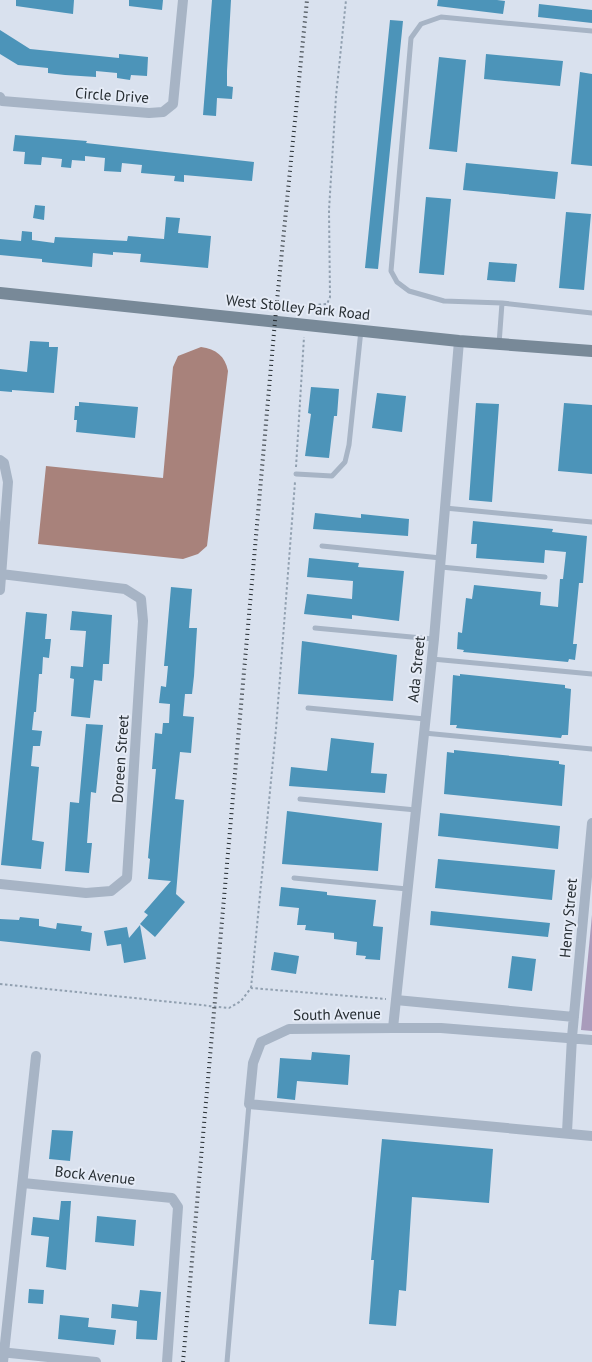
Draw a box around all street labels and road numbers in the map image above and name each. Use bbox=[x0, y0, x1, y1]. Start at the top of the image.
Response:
street label: Circle Drive bbox=[74, 83, 150, 107]
street label: West Stolley Park Road bbox=[225, 290, 371, 324]
street label: Ada Street bbox=[403, 635, 429, 703]
street label: Doreen Street bbox=[107, 714, 133, 804]
street label: Henry Street bbox=[555, 877, 581, 959]
street label: South Avenue bbox=[293, 1004, 381, 1024]
street label: Bock Avenue bbox=[54, 1161, 136, 1189]

